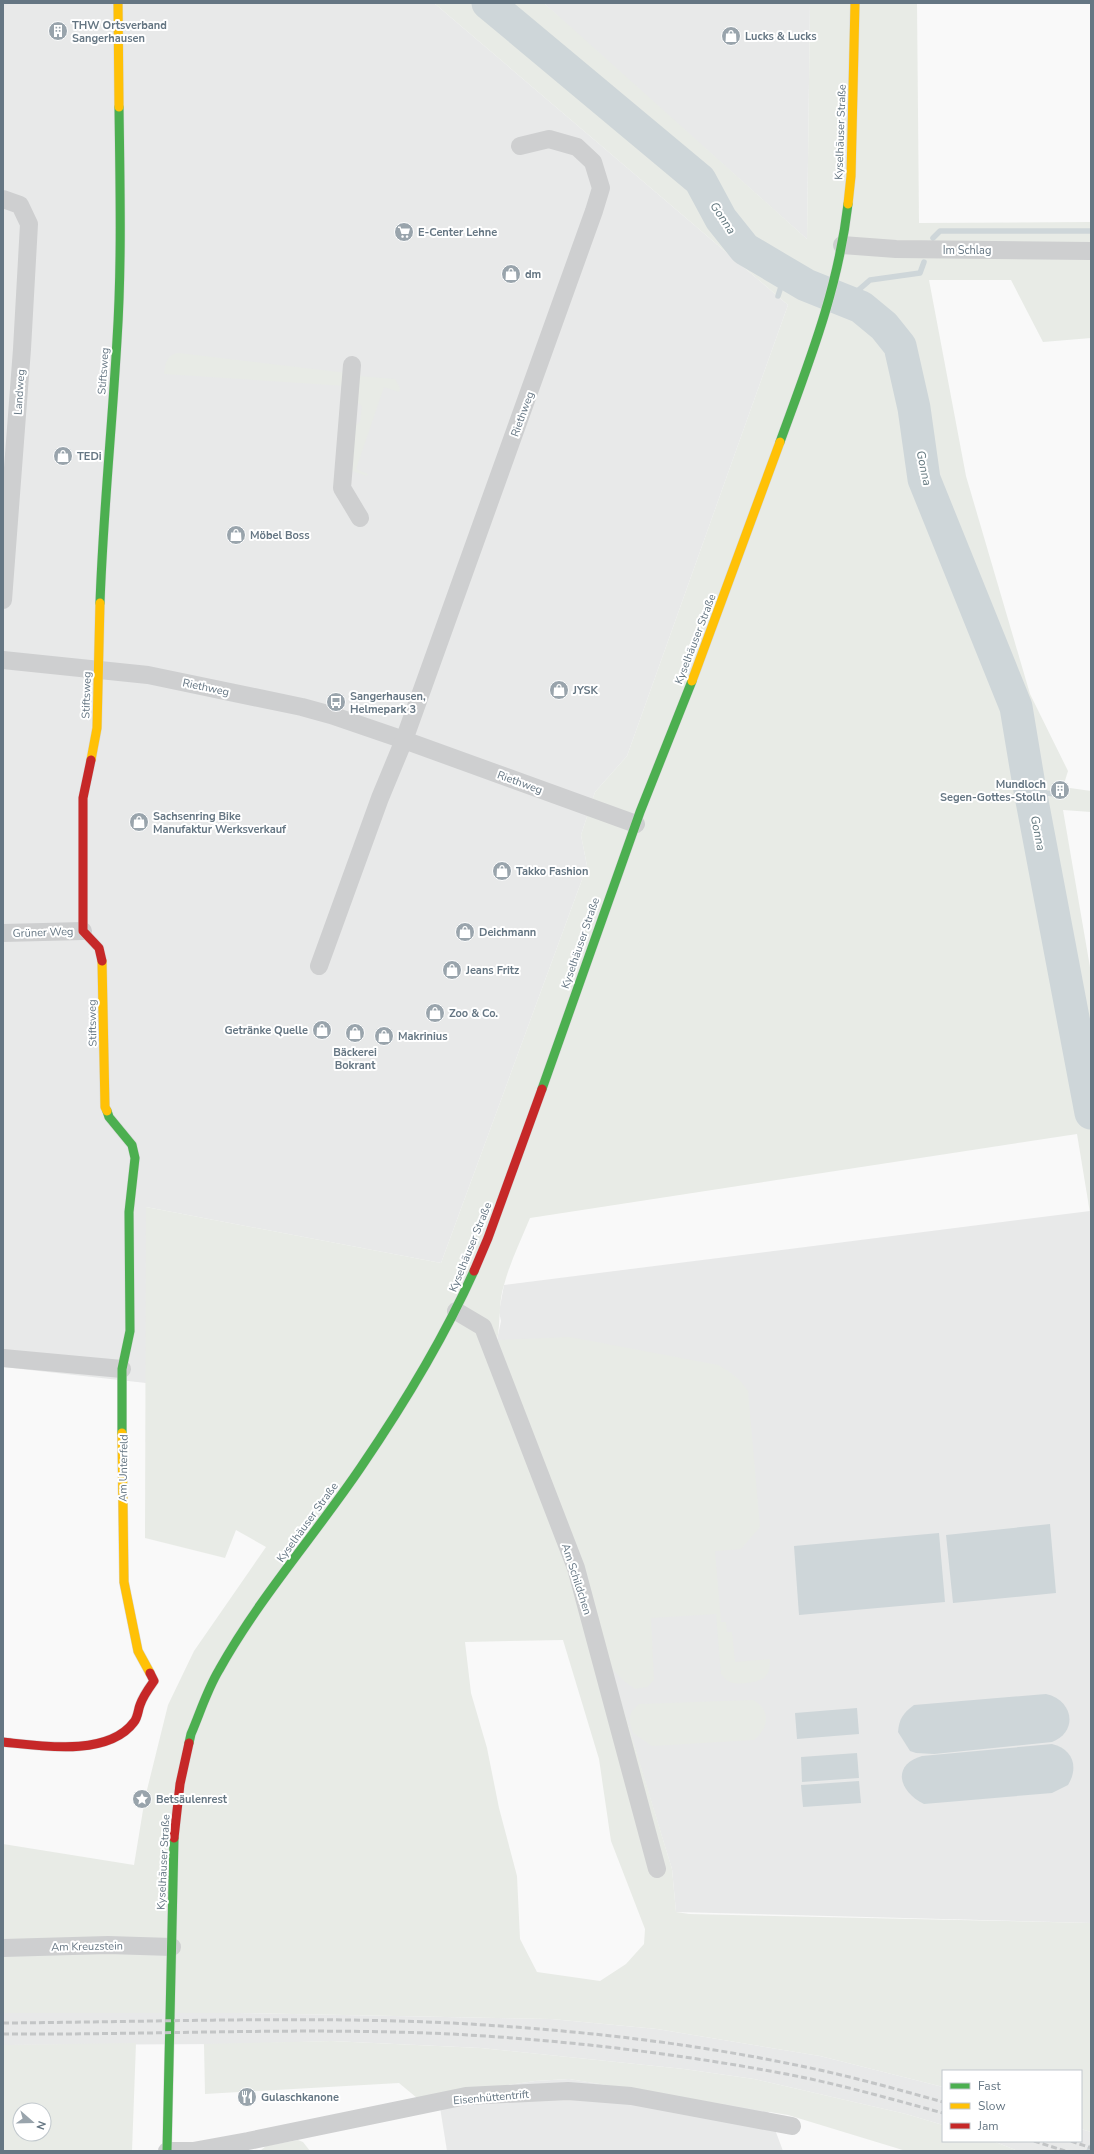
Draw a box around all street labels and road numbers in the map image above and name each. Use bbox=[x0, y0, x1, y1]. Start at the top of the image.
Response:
street label: Kyselhäuser Straße bbox=[831, 84, 850, 180]
street label: Im Schlag bbox=[943, 243, 991, 258]
street label: Stiftsweg bbox=[94, 347, 113, 395]
street label: Landweg bbox=[10, 369, 29, 415]
street label: Riethweg bbox=[507, 389, 538, 439]
street label: Kyselhäuser Straße bbox=[671, 592, 720, 686]
street label: Stiftsweg bbox=[78, 671, 95, 719]
street label: Riethweg bbox=[181, 675, 231, 700]
street label: Riethweg bbox=[495, 767, 545, 798]
street label: Kyselhäuser Straße bbox=[558, 895, 603, 991]
street label: Grüner Weg bbox=[12, 924, 74, 941]
street label: Stiftsweg bbox=[85, 999, 100, 1047]
street label: Kyselhäuser Straße bbox=[446, 1200, 495, 1294]
street label: Am Unterfeld bbox=[115, 1434, 132, 1502]
street label: Kyselhäuser Straße bbox=[273, 1479, 342, 1565]
street label: Am Schildchen bbox=[558, 1542, 595, 1617]
street label: Kyselhäuser Straße bbox=[154, 1814, 173, 1910]
street label: Am Kreuzstein bbox=[51, 1938, 123, 1955]
street label: Eisenhüttentrift bbox=[453, 2087, 530, 2108]

